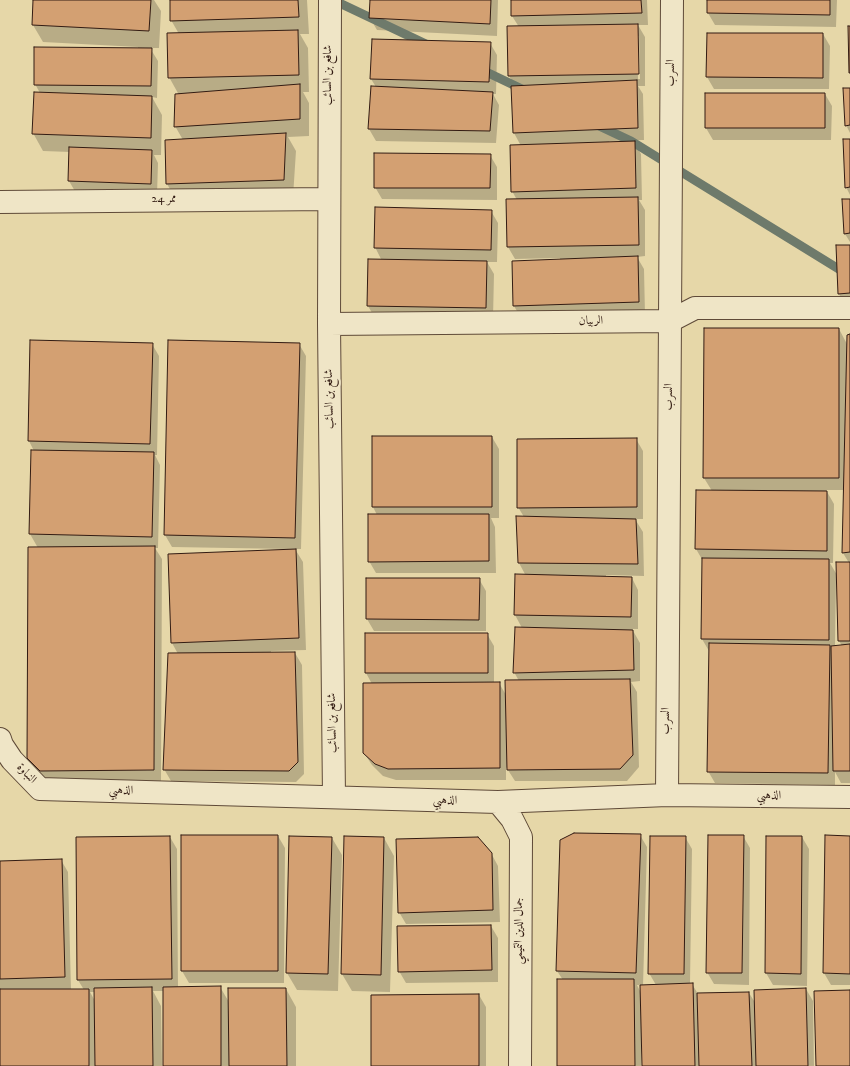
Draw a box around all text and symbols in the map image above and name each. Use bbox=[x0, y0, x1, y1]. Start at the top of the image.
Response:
street label: شافع بن السائب bbox=[322, 45, 336, 105]
street label: السرب bbox=[665, 59, 679, 87]
street label: ممر 24 bbox=[152, 193, 176, 207]
street label: الربيان bbox=[579, 315, 603, 329]
street label: شافع بن السائب bbox=[322, 369, 338, 429]
street label: السرب bbox=[663, 383, 677, 411]
street label: شافع بن السائب bbox=[325, 693, 341, 753]
street label: السرب bbox=[660, 707, 674, 735]
street label: النباوة bbox=[13, 761, 39, 787]
street label: الذهبي bbox=[109, 783, 133, 799]
street label: الذهبي bbox=[757, 789, 781, 803]
street label: الذهبي bbox=[433, 793, 457, 809]
street label: جمال الدين التميمي bbox=[513, 898, 527, 964]

